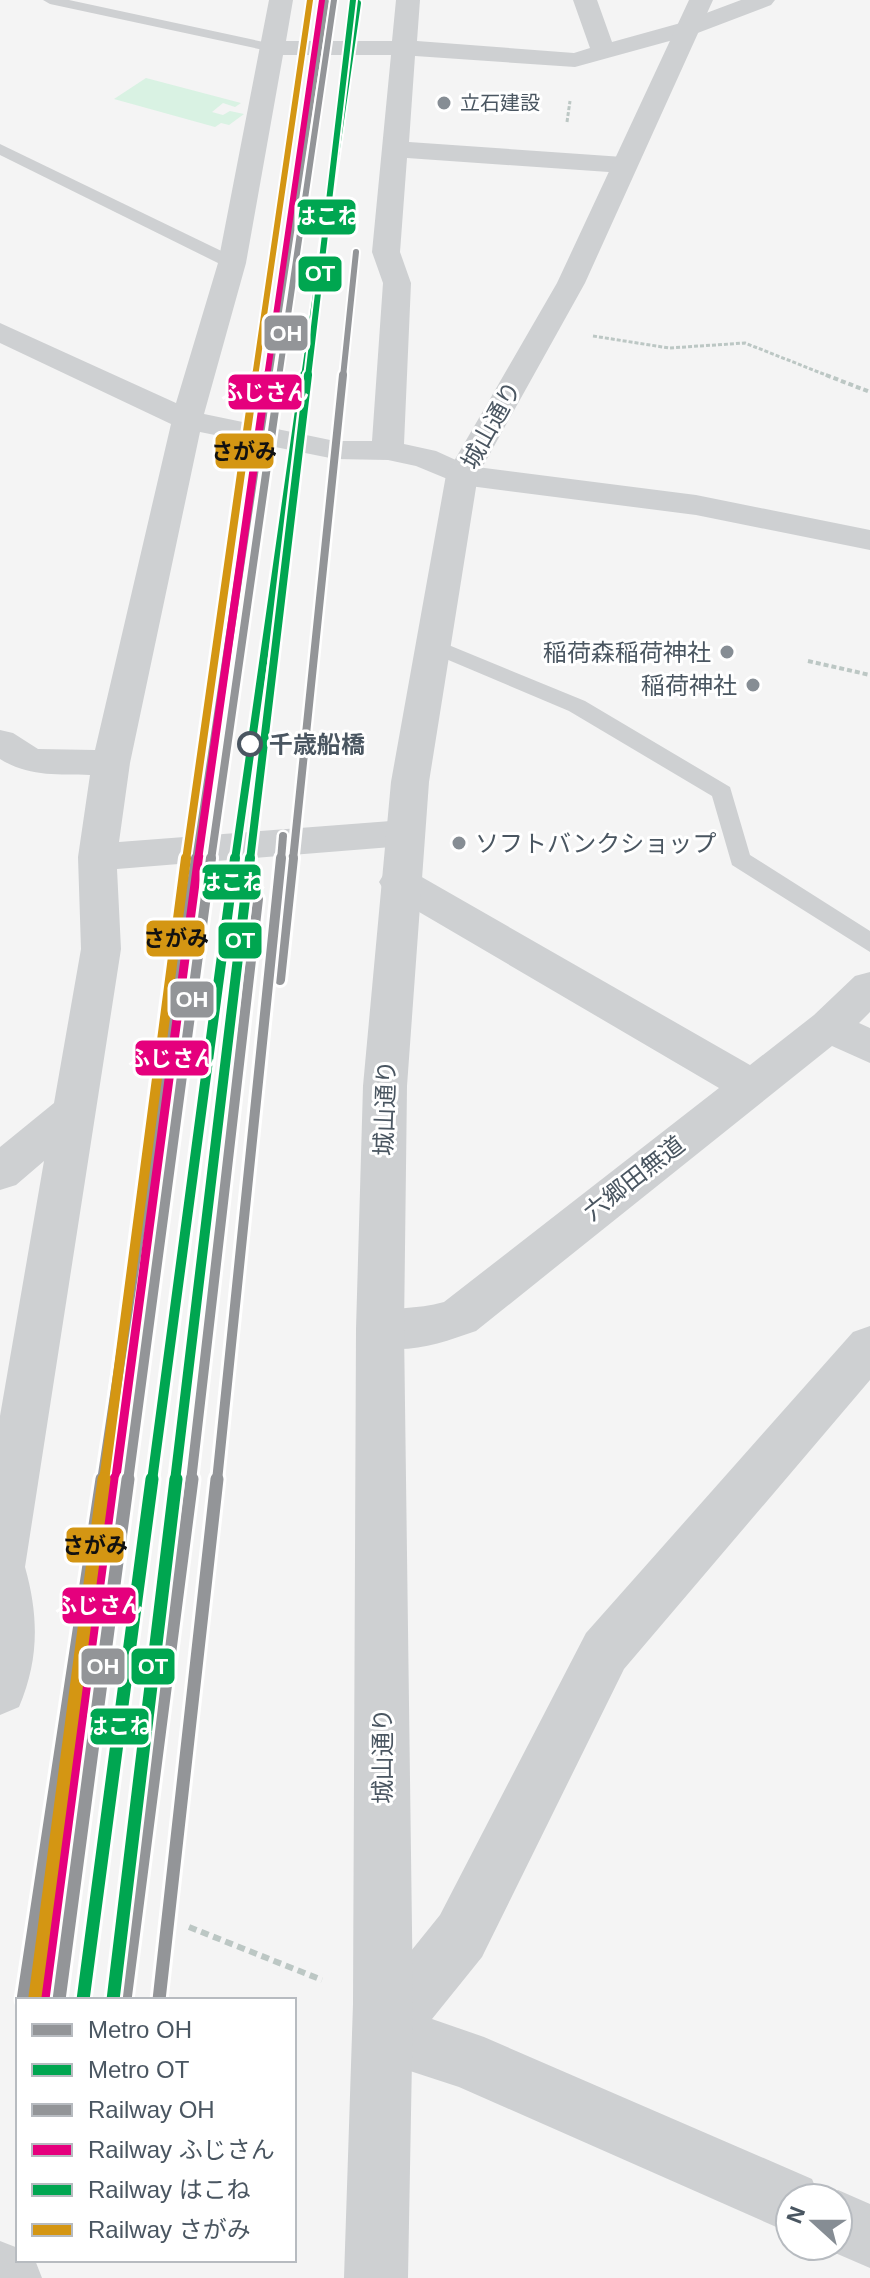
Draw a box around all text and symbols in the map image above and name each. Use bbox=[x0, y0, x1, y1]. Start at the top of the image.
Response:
place label: 立石建設 bbox=[460, 92, 540, 114]
marker: 立石建設 bbox=[435, 94, 453, 112]
line badge: はこね bbox=[296, 198, 357, 236]
text: はこね bbox=[294, 204, 360, 229]
line badge: OT bbox=[297, 255, 343, 293]
text: OT bbox=[305, 261, 336, 286]
line badge: OH bbox=[263, 314, 309, 352]
text: OH bbox=[270, 321, 303, 346]
line badge: ふじさん bbox=[227, 373, 303, 411]
street label: 城山通り bbox=[456, 376, 526, 474]
text: ふじさん bbox=[221, 380, 309, 405]
line badge: さがみ bbox=[214, 432, 275, 470]
text: さがみ bbox=[211, 439, 277, 464]
place label: 稲荷森稲荷神社 bbox=[543, 639, 711, 666]
marker: 稲荷森稲荷神社 bbox=[718, 643, 736, 661]
place label: 稲荷神社 bbox=[641, 672, 737, 699]
marker: 稲荷神社 bbox=[744, 676, 762, 694]
place label: 千歳船橋 bbox=[269, 731, 365, 758]
marker: 千歳船橋 bbox=[238, 732, 262, 756]
place label: ソフトバンクショップ bbox=[475, 830, 716, 857]
marker: ソフトバンクショップ bbox=[450, 834, 468, 852]
line badge: はこね bbox=[201, 863, 262, 901]
text: はこね bbox=[199, 870, 265, 895]
line badge: さがみ bbox=[145, 919, 206, 958]
line badge: OT bbox=[217, 921, 263, 960]
text: さがみ bbox=[143, 926, 209, 951]
text: OT bbox=[225, 928, 256, 953]
line badge: OH bbox=[169, 980, 215, 1019]
text: OH bbox=[176, 987, 209, 1012]
line badge: ふじさん bbox=[134, 1039, 210, 1077]
text: ふじさん bbox=[128, 1046, 216, 1071]
street label: 城山通り bbox=[370, 1060, 400, 1156]
street label: 六郷田無道 bbox=[578, 1130, 690, 1226]
line badge: さがみ bbox=[65, 1526, 125, 1564]
text: さがみ bbox=[62, 1533, 128, 1558]
line badge: ふじさん bbox=[61, 1586, 137, 1625]
text: ふじさん bbox=[55, 1593, 143, 1618]
line badge: OH bbox=[80, 1647, 126, 1686]
line badge: OT bbox=[130, 1647, 176, 1686]
text: OH bbox=[87, 1654, 120, 1679]
text: OT bbox=[138, 1654, 169, 1679]
line badge: はこね bbox=[89, 1707, 150, 1746]
street label: 城山通り bbox=[369, 1708, 396, 1804]
text: はこね bbox=[86, 1714, 152, 1739]
legend bbox=[16, 1998, 296, 2262]
text: Metro OH bbox=[88, 2016, 192, 2043]
text: Metro OT bbox=[88, 2056, 190, 2083]
text: Railway OH bbox=[88, 2096, 215, 2123]
text: Railway ふじさん bbox=[88, 2136, 275, 2163]
text: Railway はこね bbox=[88, 2176, 251, 2203]
north arrow bbox=[774, 2182, 854, 2262]
text: N bbox=[781, 2203, 810, 2227]
text: Railway さがみ bbox=[88, 2216, 251, 2243]

